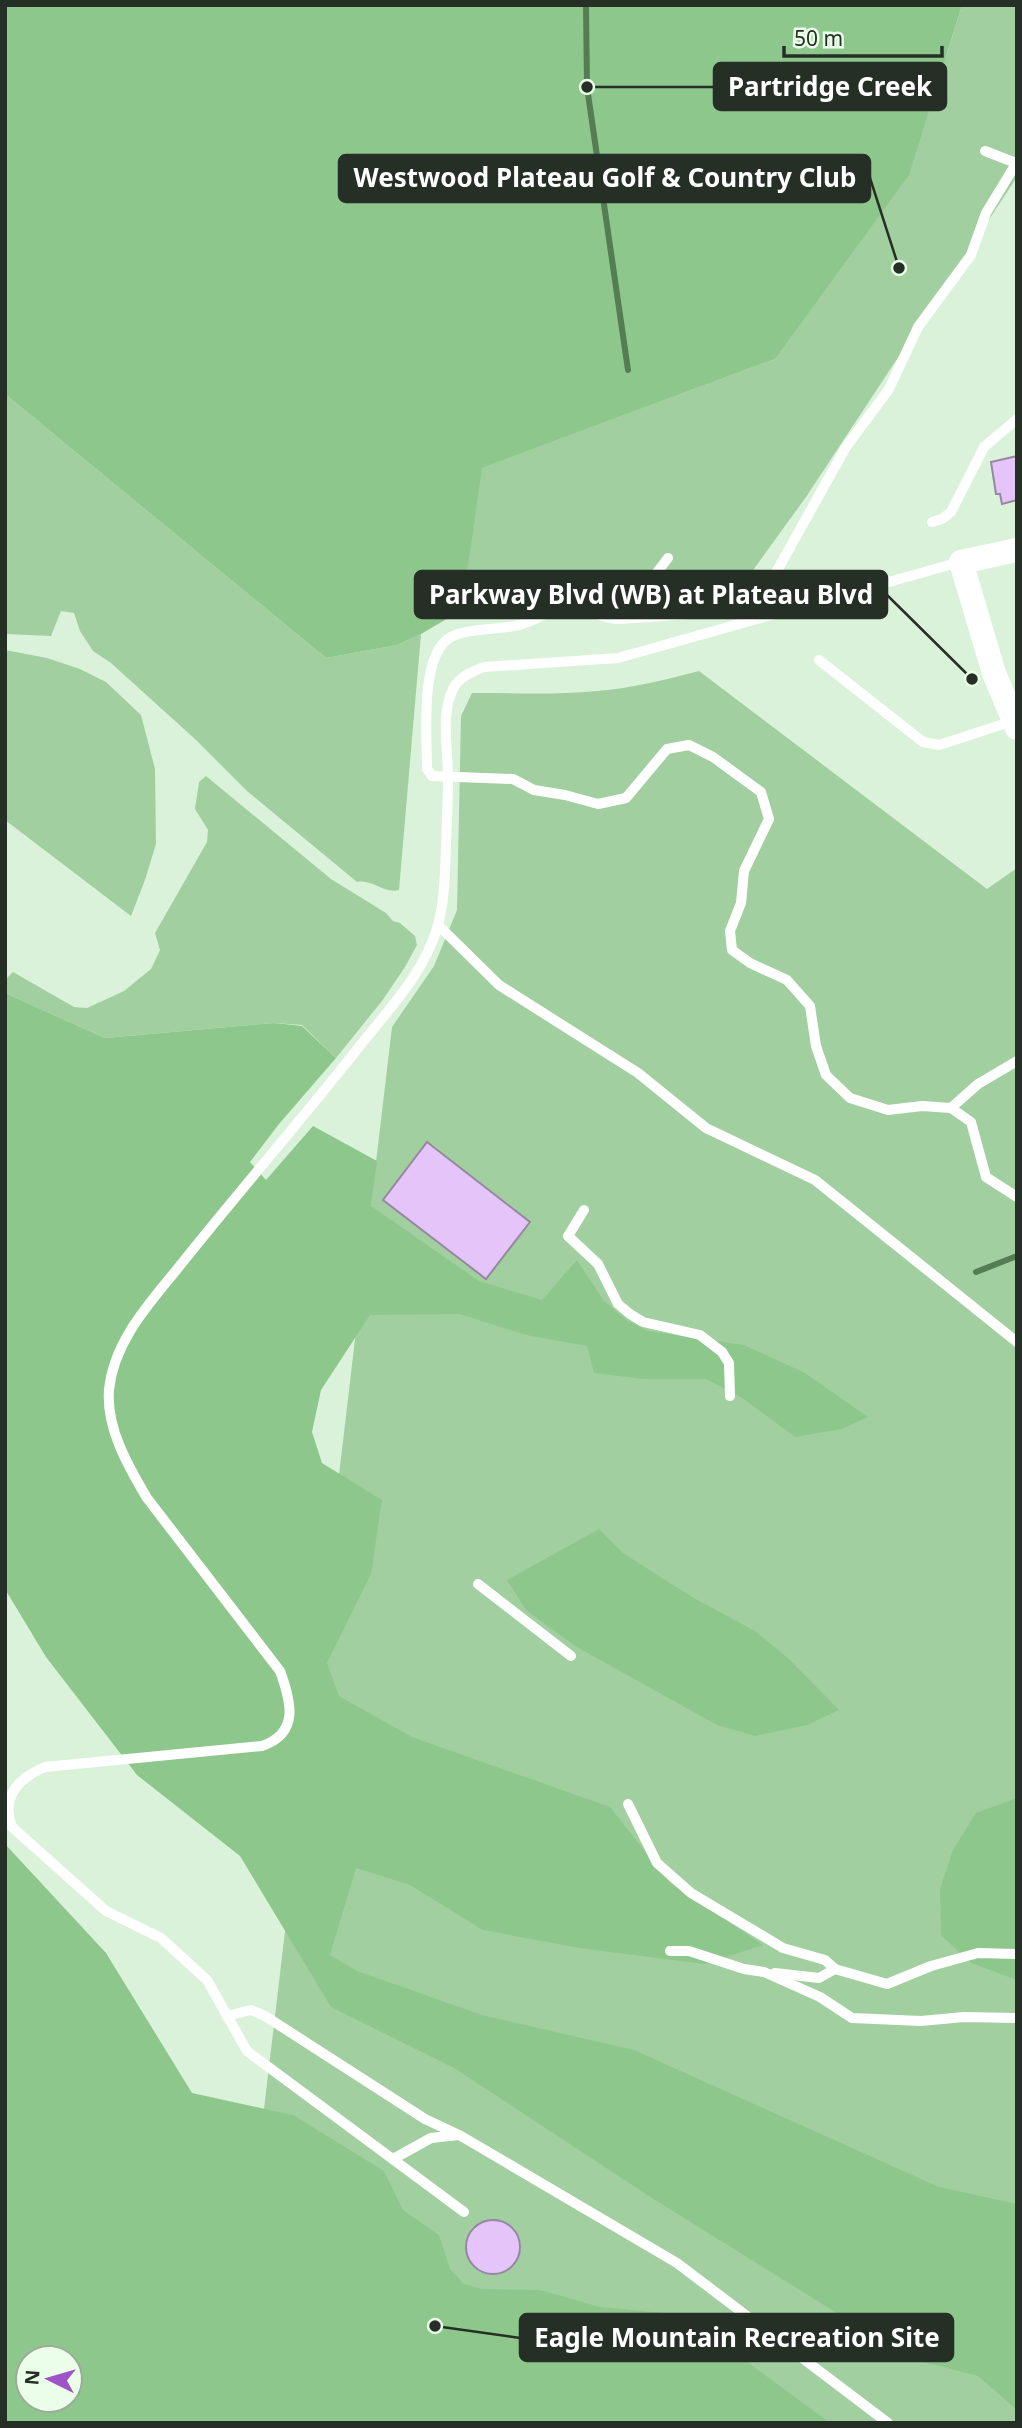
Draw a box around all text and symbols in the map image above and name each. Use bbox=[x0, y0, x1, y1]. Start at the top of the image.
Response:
scale bar bbox=[784, 14, 942, 58]
text: 50 m bbox=[794, 24, 843, 52]
callout: Partridge Creek bbox=[714, 63, 946, 110]
text: Partridge Creek bbox=[728, 68, 933, 104]
callout: Westwood Plateau Golf & Country Club bbox=[339, 155, 870, 202]
text: Westwood Plateau Golf & Country Club bbox=[354, 159, 856, 195]
callout: Parkway Blvd (WB) at Plateau Blvd bbox=[415, 571, 887, 618]
text: Parkway Blvd (WB) at Plateau Blvd bbox=[429, 576, 873, 612]
callout: Eagle Mountain Recreation Site bbox=[520, 2314, 953, 2361]
text: Eagle Mountain Recreation Site bbox=[534, 2319, 940, 2355]
north arrow bbox=[14, 2344, 84, 2414]
text: N bbox=[18, 2369, 46, 2386]

